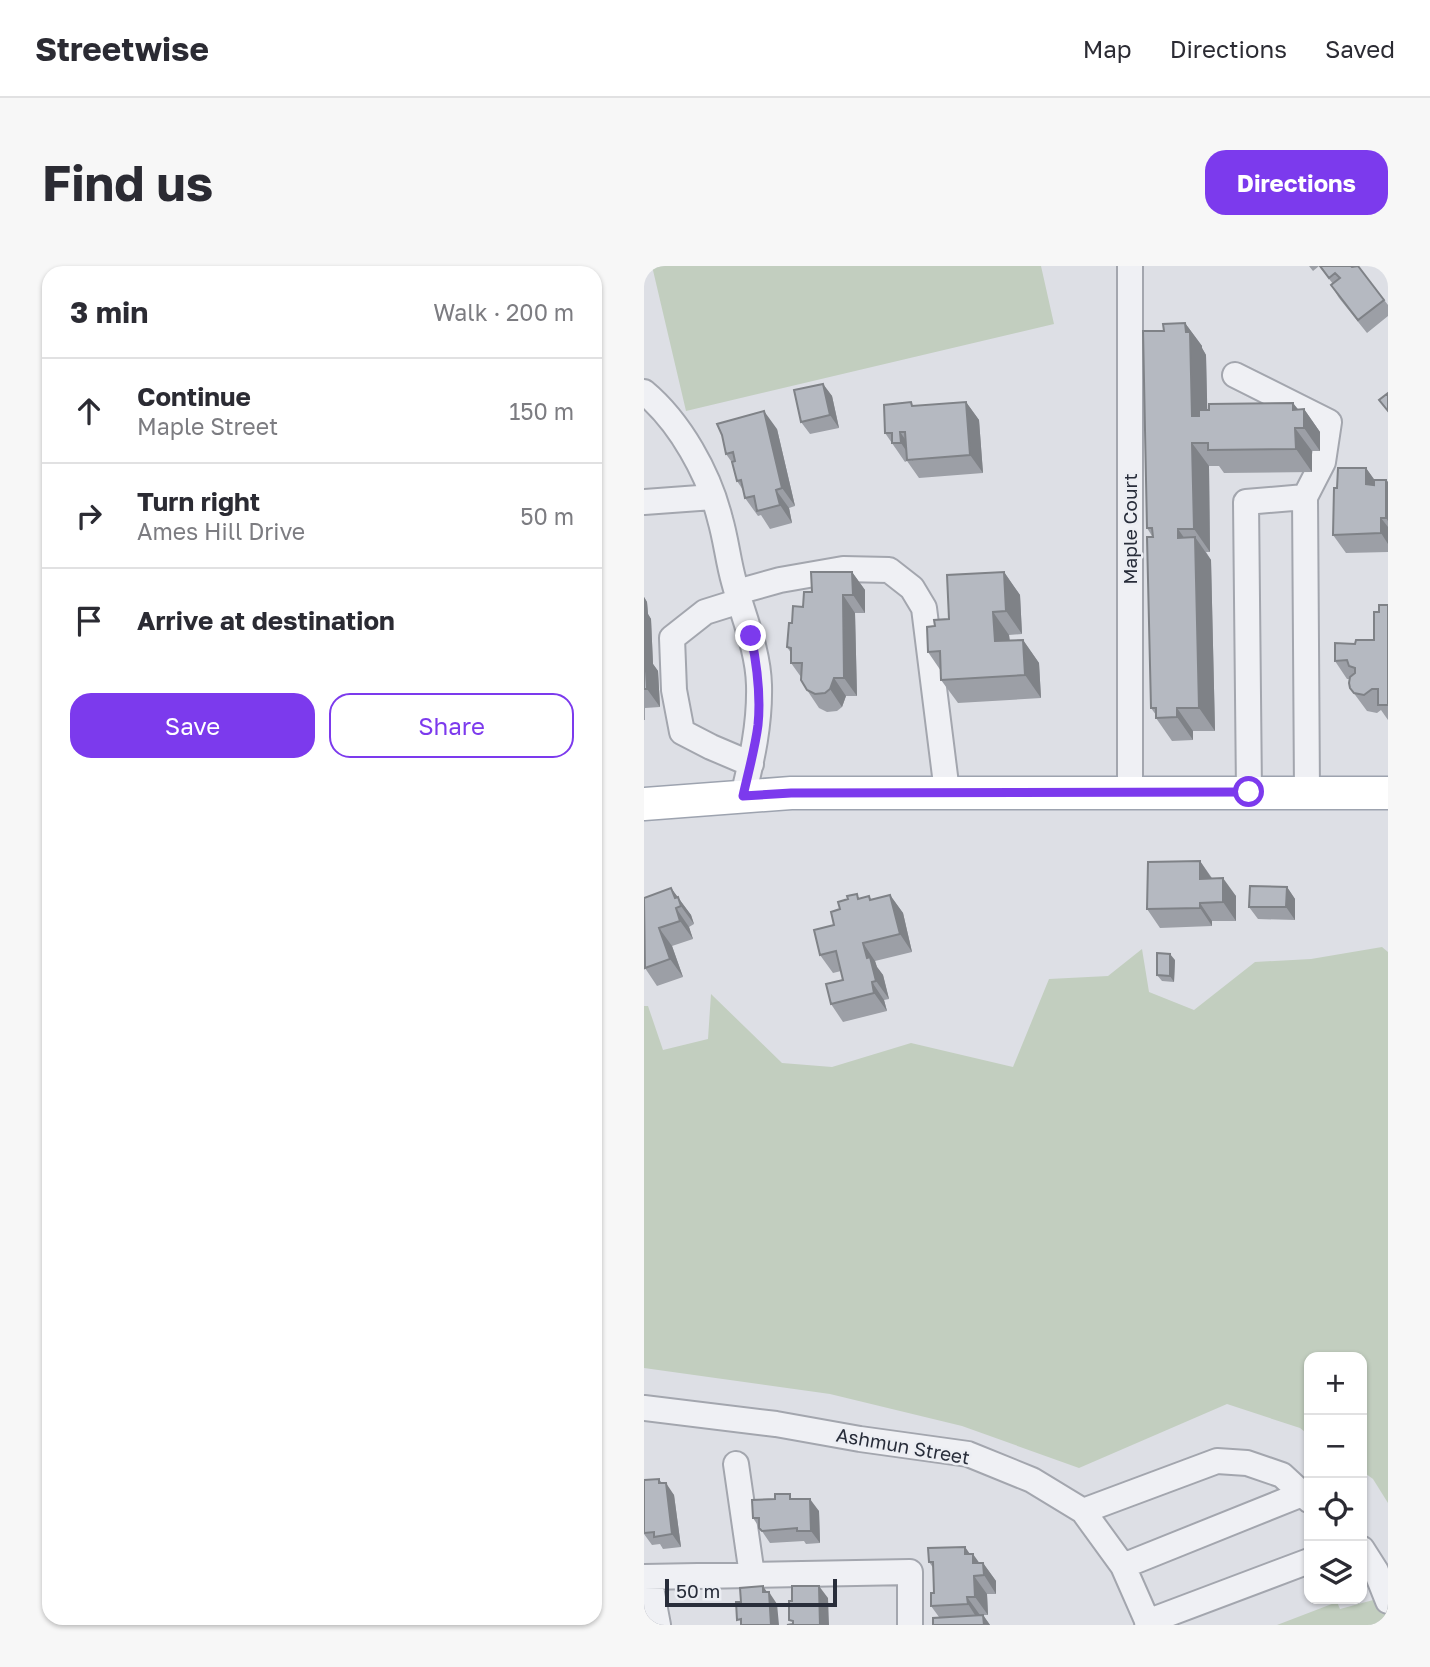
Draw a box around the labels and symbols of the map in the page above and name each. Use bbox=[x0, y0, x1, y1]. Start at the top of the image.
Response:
street label: Maple Court bbox=[1118, 473, 1141, 585]
route end bbox=[735, 620, 766, 651]
route start bbox=[1233, 776, 1264, 807]
street label: Ashmun Street bbox=[834, 1422, 972, 1469]
scale bar bbox=[665, 1576, 836, 1608]

